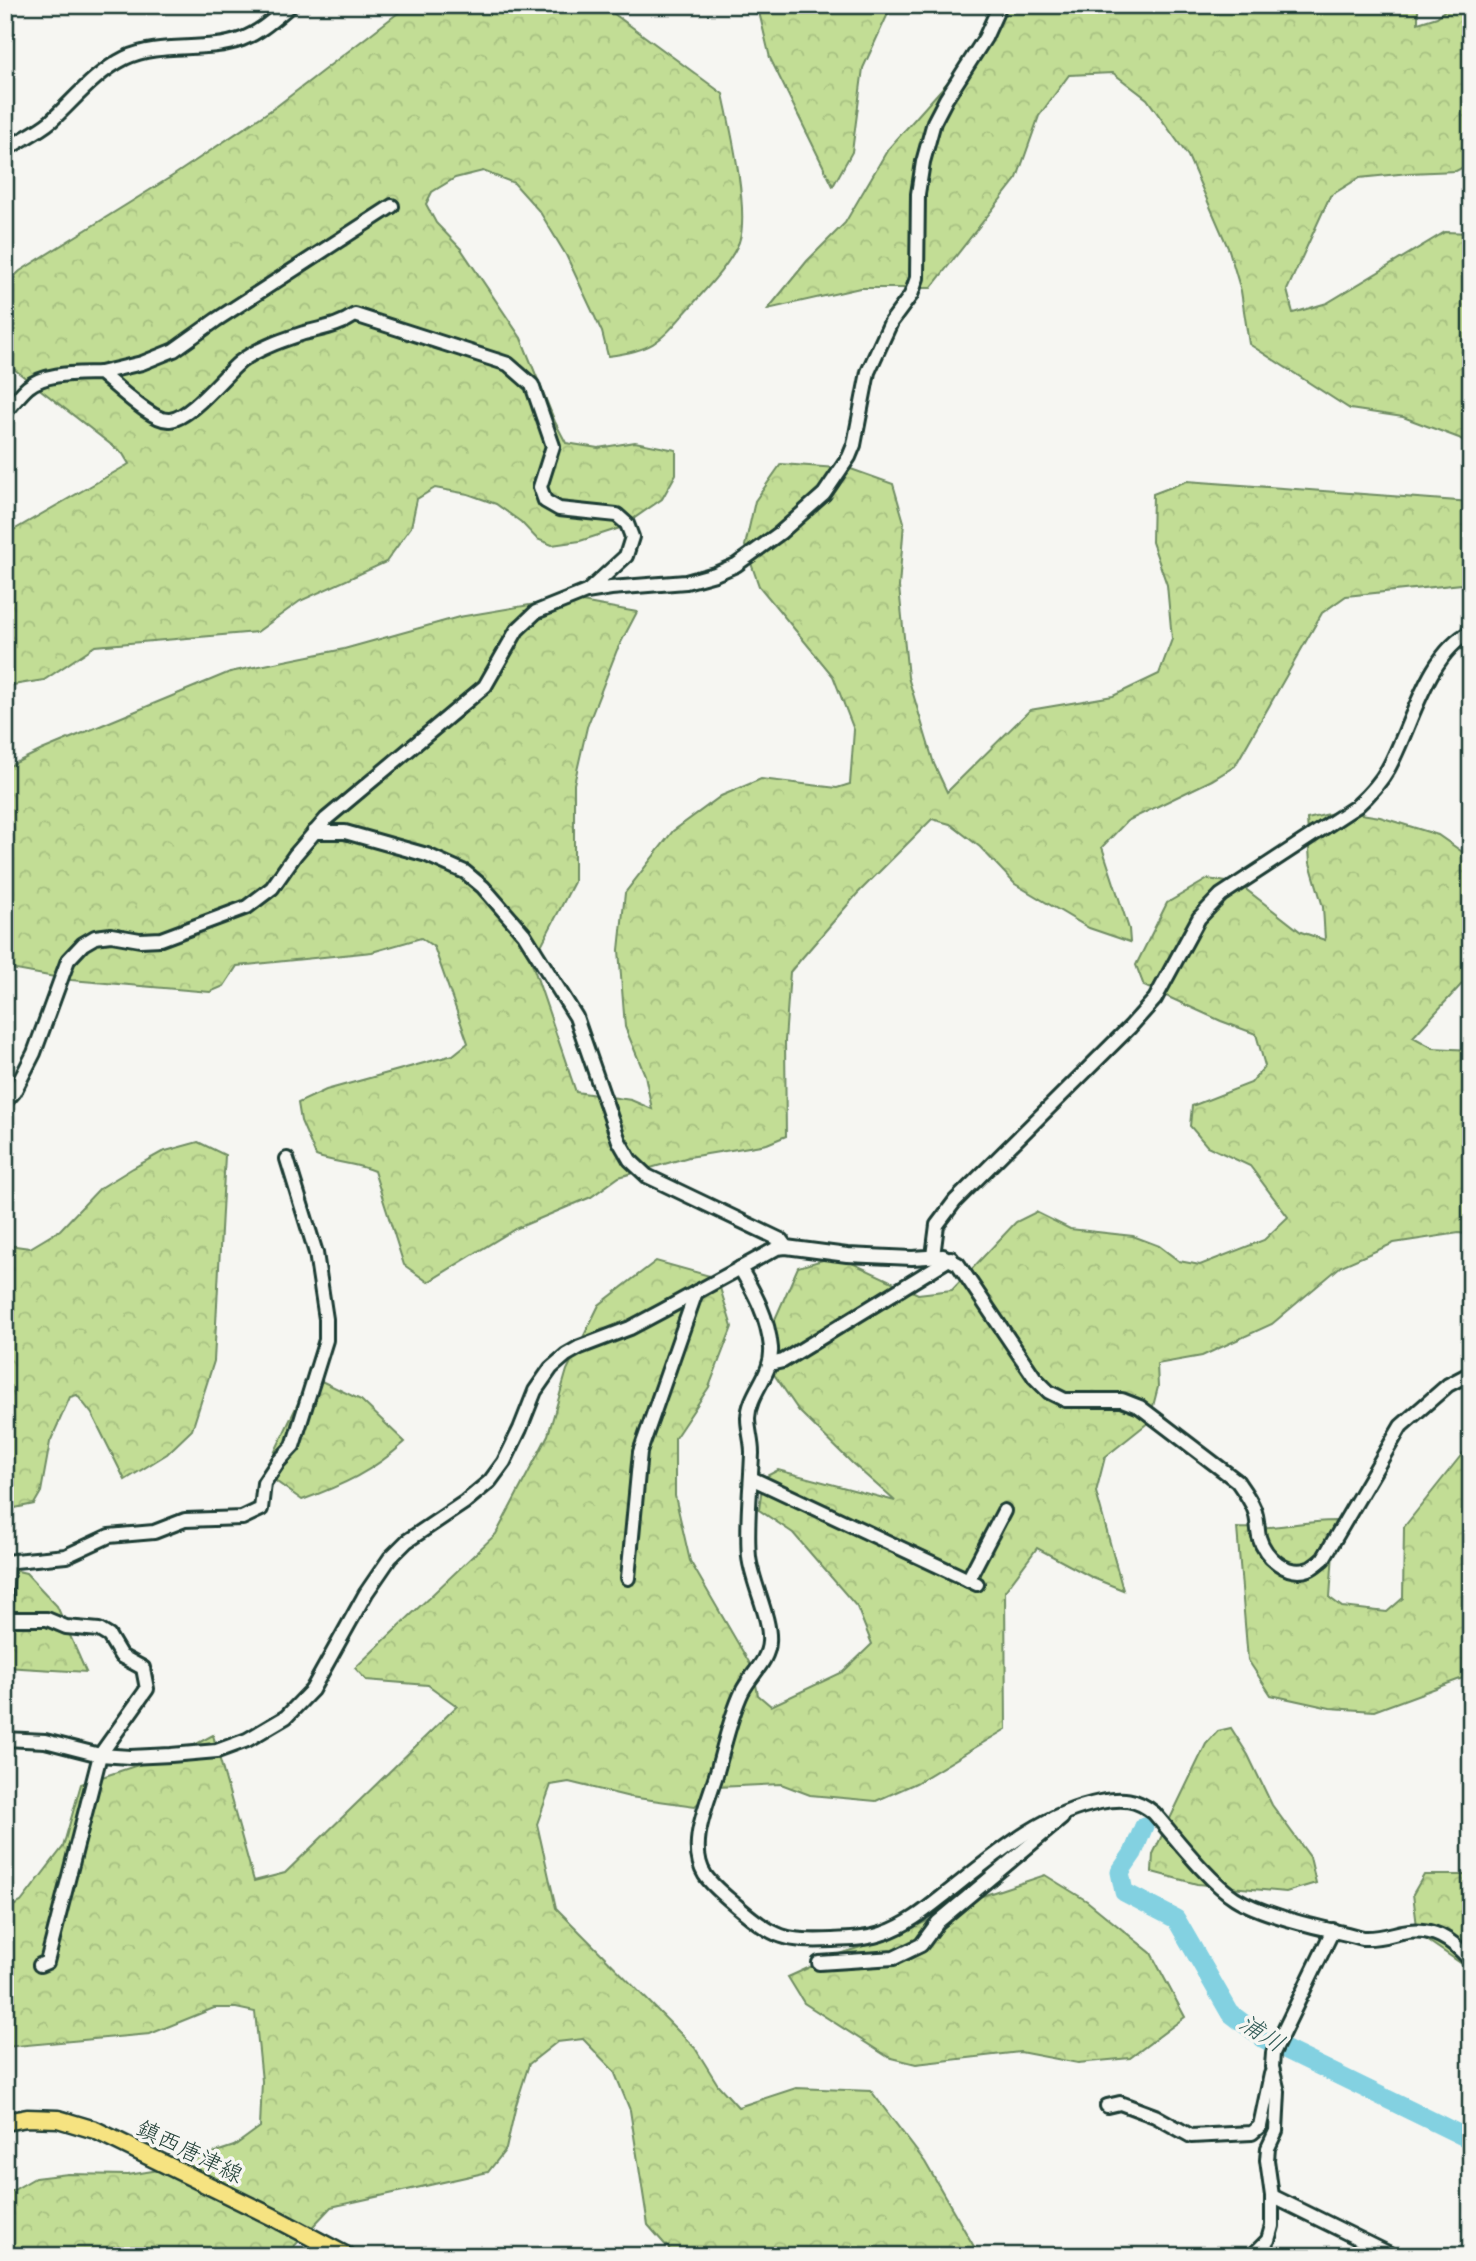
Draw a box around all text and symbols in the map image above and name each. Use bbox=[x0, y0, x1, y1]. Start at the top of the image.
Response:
water label: 浦川 bbox=[1231, 2007, 1290, 2063]
street label: 鎮西唐津線 bbox=[130, 2113, 248, 2193]

